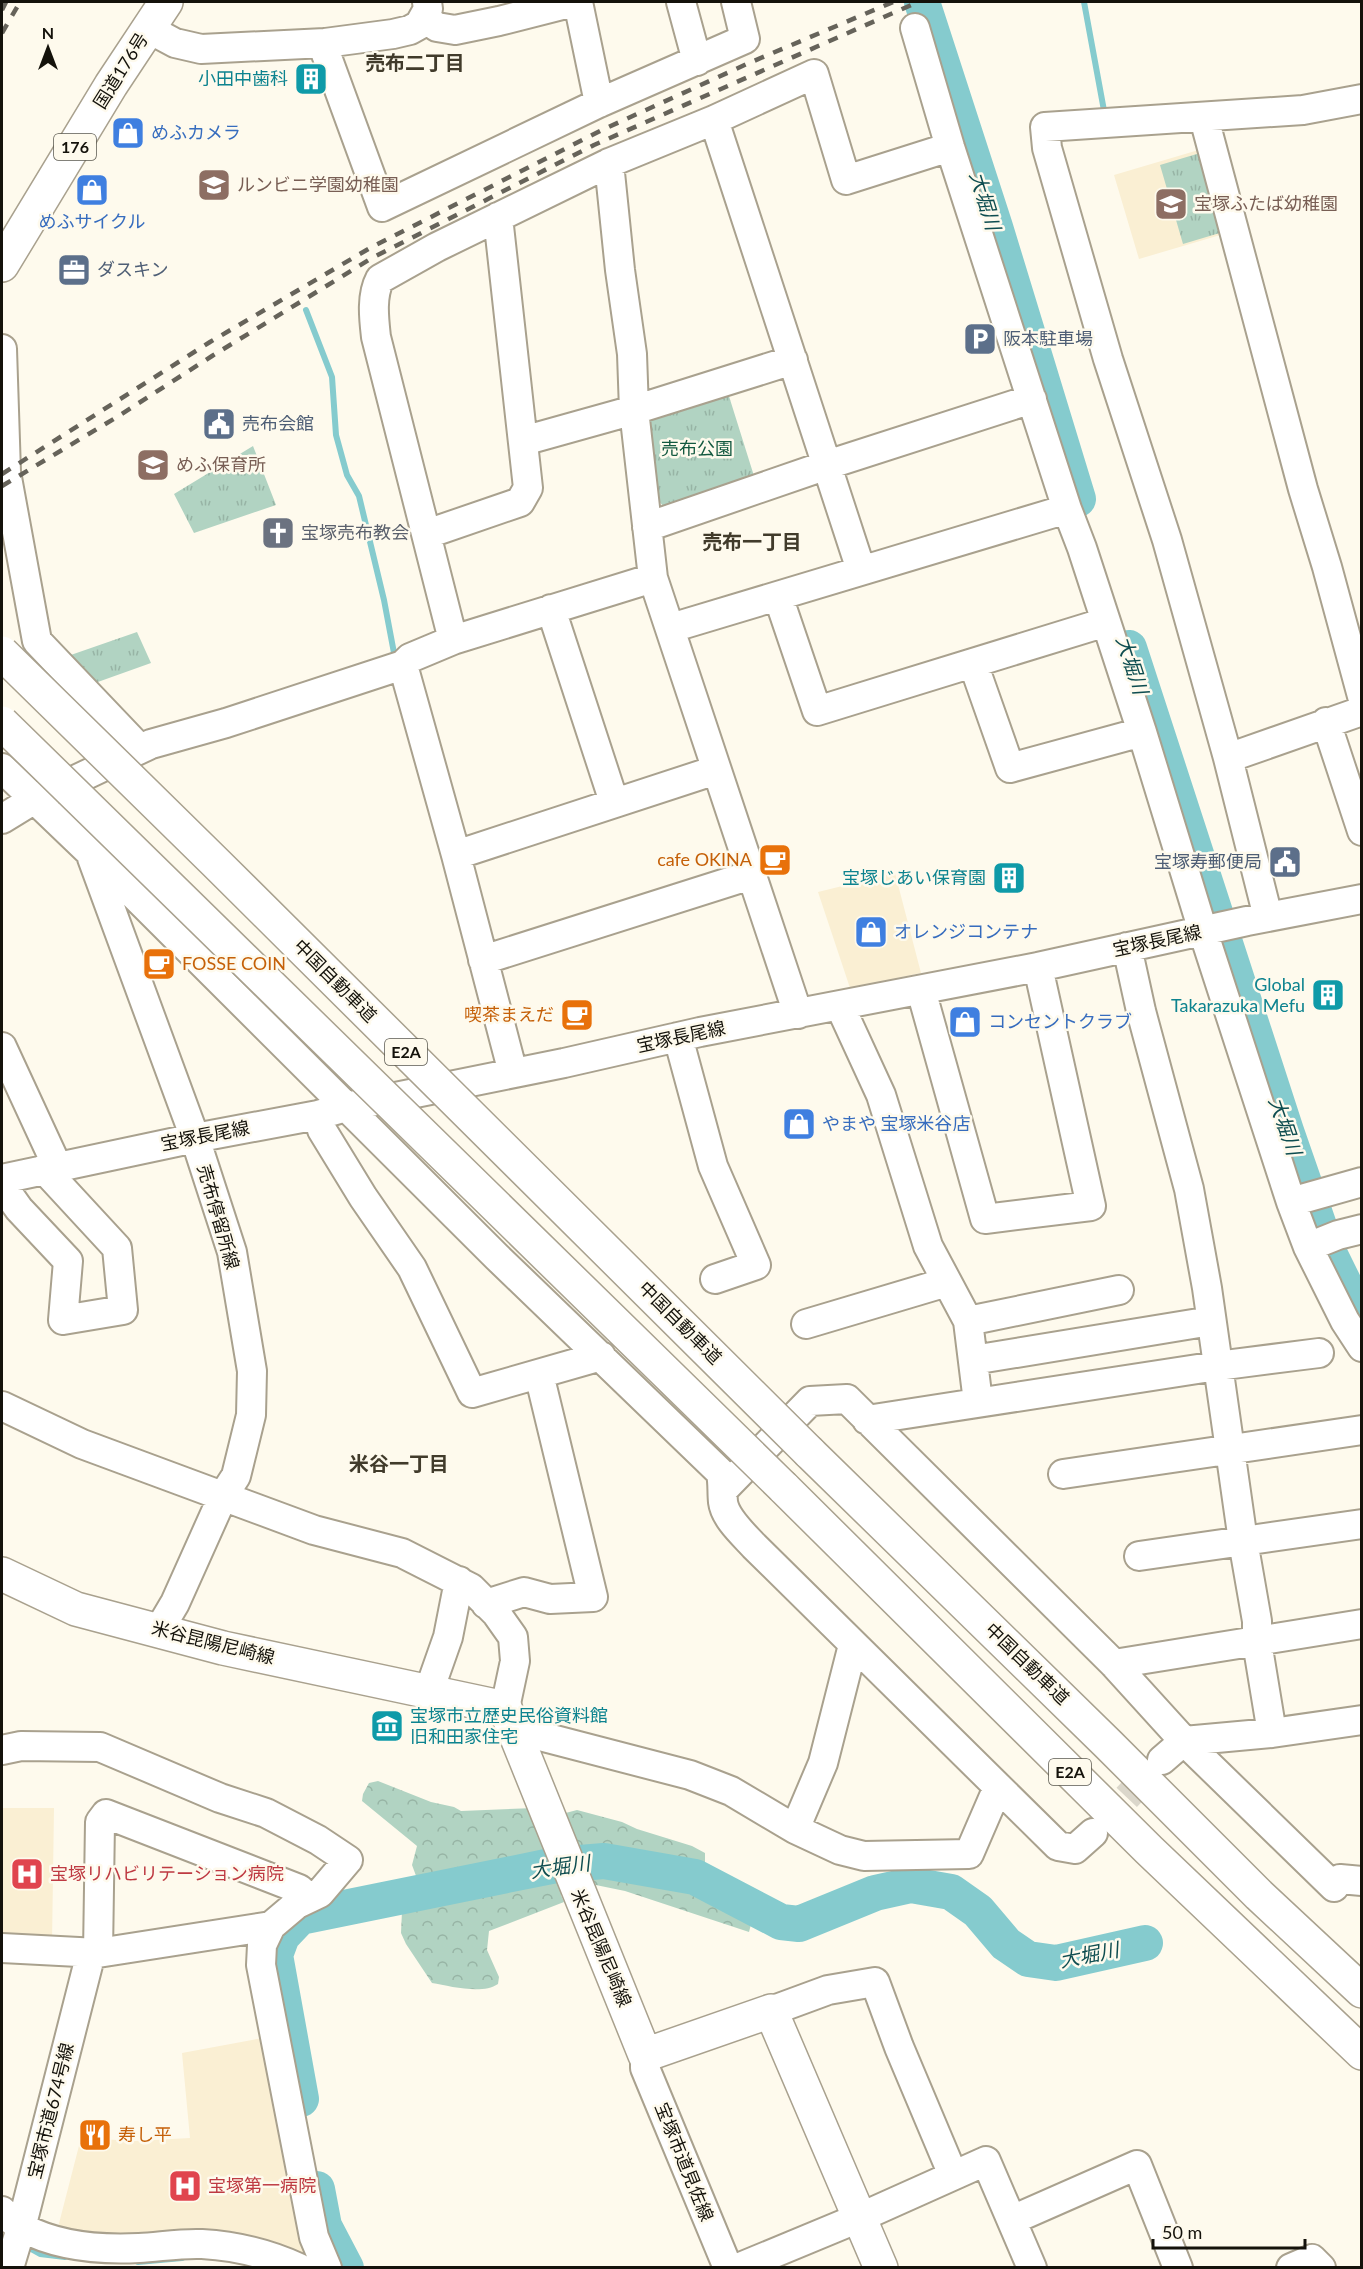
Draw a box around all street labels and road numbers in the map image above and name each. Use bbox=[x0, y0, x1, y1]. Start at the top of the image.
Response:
street label: 国道176号 bbox=[88, 28, 152, 112]
road number: 176 bbox=[54, 134, 96, 160]
street label: 宝塚長尾線 bbox=[1110, 920, 1203, 960]
street label: 中国自動車道 bbox=[290, 934, 382, 1026]
street label: 宝塚長尾線 bbox=[634, 1016, 727, 1056]
road number: E2A bbox=[385, 1039, 427, 1065]
street label: 宝塚長尾線 bbox=[159, 1116, 251, 1154]
street label: 売布停留所線 bbox=[194, 1162, 244, 1272]
street label: 中国自動車道 bbox=[635, 1276, 727, 1368]
street label: 米谷昆陽尼崎線 bbox=[149, 1616, 277, 1668]
street label: 中国自動車道 bbox=[981, 1618, 1074, 1709]
road number: E2A bbox=[1049, 1759, 1091, 1785]
street label: 米谷昆陽尼崎線 bbox=[567, 1885, 637, 2010]
street label: 宝塚市道674号線 bbox=[23, 2041, 78, 2181]
street label: 宝塚市道見佐線 bbox=[651, 2099, 719, 2224]

